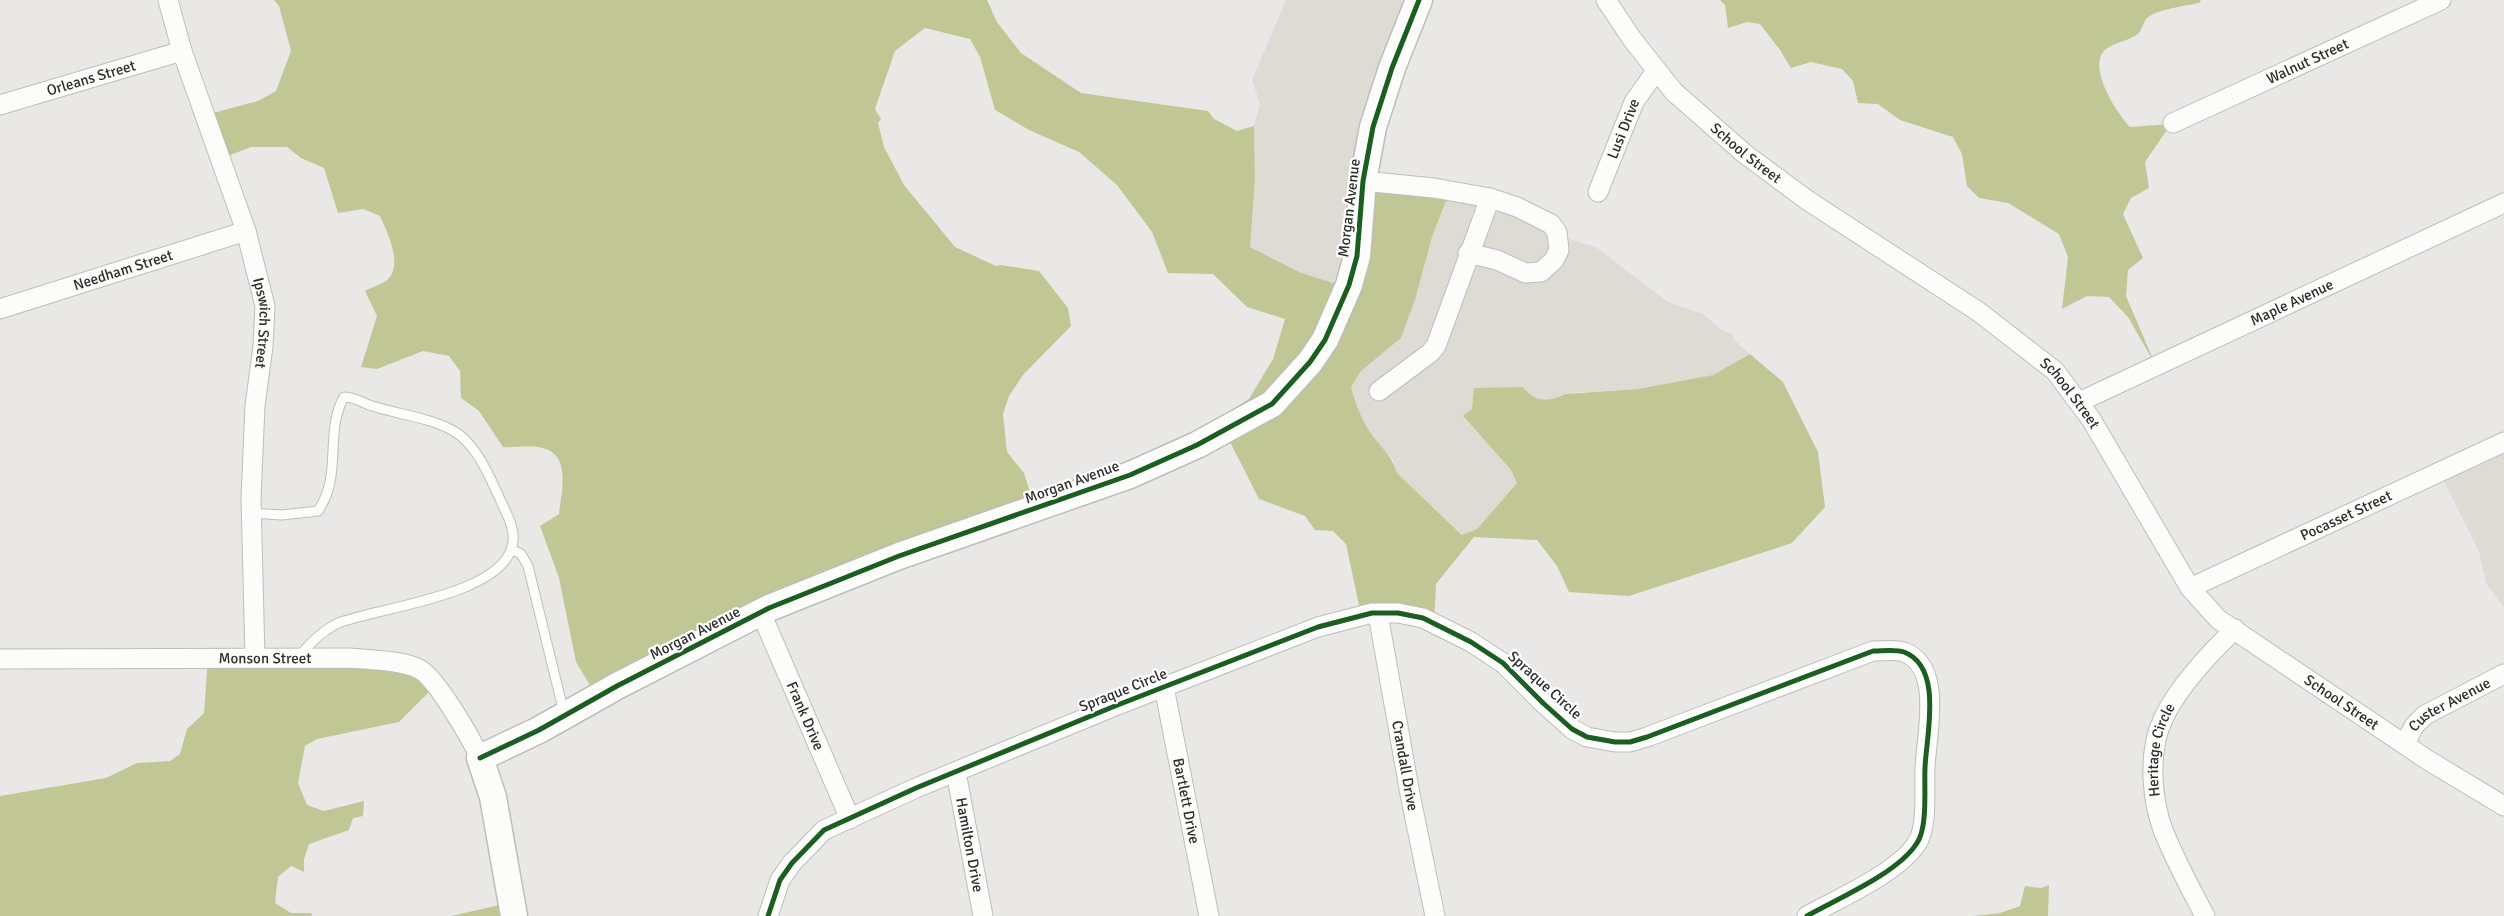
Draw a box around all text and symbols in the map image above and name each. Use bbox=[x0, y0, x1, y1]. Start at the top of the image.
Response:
street label: Walnut Street bbox=[2264, 35, 2351, 88]
street label: Orleans Street bbox=[44, 56, 138, 100]
street label: Lusi Drive bbox=[1603, 96, 1643, 162]
street label: School Street bbox=[1707, 119, 1785, 187]
street label: Morgan Avenue bbox=[1334, 158, 1364, 258]
street label: Needham Street bbox=[71, 246, 175, 294]
street label: Maple Avenue bbox=[2247, 275, 2336, 330]
street label: Ipswich Street bbox=[249, 276, 274, 370]
street label: School Street bbox=[2036, 354, 2104, 432]
street label: Morgan Avenue bbox=[1022, 457, 1122, 507]
street label: Pocasset Street bbox=[2297, 486, 2395, 544]
street label: Morgan Avenue bbox=[647, 602, 743, 664]
street label: Spraque Circle bbox=[1504, 647, 1586, 723]
street label: Monson Street bbox=[218, 649, 312, 667]
street label: Spraque Circle bbox=[1076, 664, 1170, 716]
street label: School Street bbox=[2301, 671, 2382, 734]
street label: Custer Avenue bbox=[2405, 674, 2493, 735]
street label: Frank Drive bbox=[783, 679, 828, 753]
street label: Heritage Circle bbox=[2144, 700, 2179, 798]
street label: Crandall Drive bbox=[1388, 719, 1422, 812]
street label: Bartlett Drive bbox=[1169, 756, 1204, 845]
street label: Hamilton Drive bbox=[952, 796, 987, 894]

